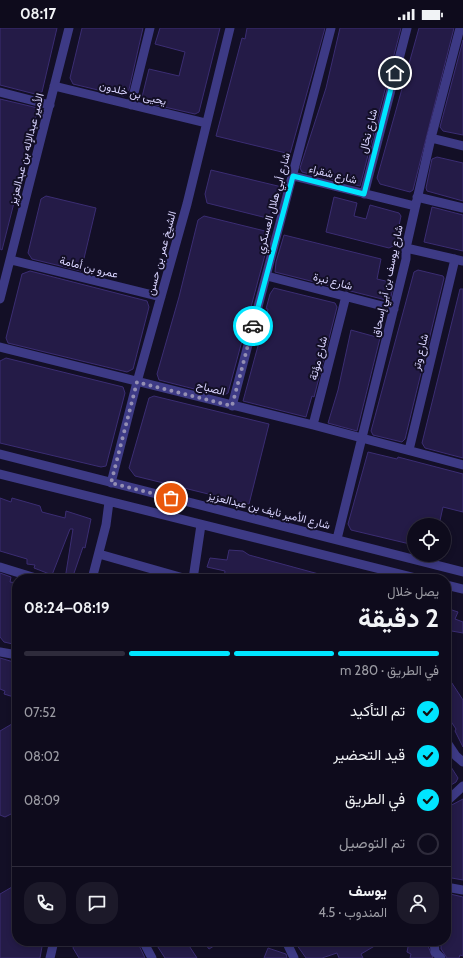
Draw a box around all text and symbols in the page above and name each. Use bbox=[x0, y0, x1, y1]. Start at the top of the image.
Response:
text: 08:17 bbox=[20, 5, 56, 23]
pin bbox=[378, 56, 412, 90]
icon: home bbox=[384, 62, 406, 84]
street label: يحيى بن خلدون bbox=[98, 78, 168, 108]
street label: الأمير عبدالإله بن عبدالعزيز bbox=[5, 92, 47, 207]
street label: شارع نخال bbox=[356, 107, 381, 155]
street label: شارع أبي هلال العسكري bbox=[253, 151, 296, 256]
street label: شارع شقراء bbox=[307, 161, 359, 188]
street label: الشيخ عمر بن حسن bbox=[143, 209, 180, 297]
street label: شارع يوسف بن أبي إسحاق bbox=[368, 223, 409, 339]
street label: عمرو بن أمامة bbox=[58, 253, 120, 281]
street label: شارع نبرة bbox=[312, 269, 354, 294]
courier bbox=[233, 306, 273, 346]
icon: car bbox=[242, 315, 264, 337]
street label: شارع وتر bbox=[408, 332, 432, 373]
street label: شارع مؤتة bbox=[306, 334, 331, 382]
street label: الصباح bbox=[195, 378, 227, 399]
pin bbox=[154, 481, 188, 515]
icon: bag bbox=[160, 487, 182, 509]
street label: شارع الأمير نايف بن عبدالعزيز bbox=[205, 488, 332, 533]
map controls bbox=[407, 518, 451, 562]
button: locate bbox=[407, 518, 451, 562]
text: يصل خلال bbox=[387, 583, 439, 599]
text: 08:19–08:24 bbox=[24, 599, 109, 617]
text: 2 دقيقة bbox=[358, 602, 439, 634]
text: في الطريق · 280 m bbox=[340, 662, 439, 678]
icon: check bbox=[417, 701, 439, 723]
text: تم التأكيد bbox=[350, 702, 405, 720]
text: 07:52 bbox=[24, 704, 56, 720]
icon: check bbox=[417, 745, 439, 767]
text: قيد التحضير bbox=[333, 746, 405, 764]
text: 08:02 bbox=[24, 748, 60, 764]
icon: check bbox=[417, 789, 439, 811]
text: في الطريق bbox=[345, 790, 405, 808]
text: 08:09 bbox=[24, 792, 60, 808]
text: تم التوصيل bbox=[339, 834, 405, 852]
button: phone bbox=[24, 882, 66, 924]
button: chat bbox=[76, 882, 118, 924]
text: يوسف bbox=[349, 882, 387, 900]
button: person bbox=[397, 882, 439, 924]
text: المندوب · 4.5 bbox=[318, 904, 387, 920]

